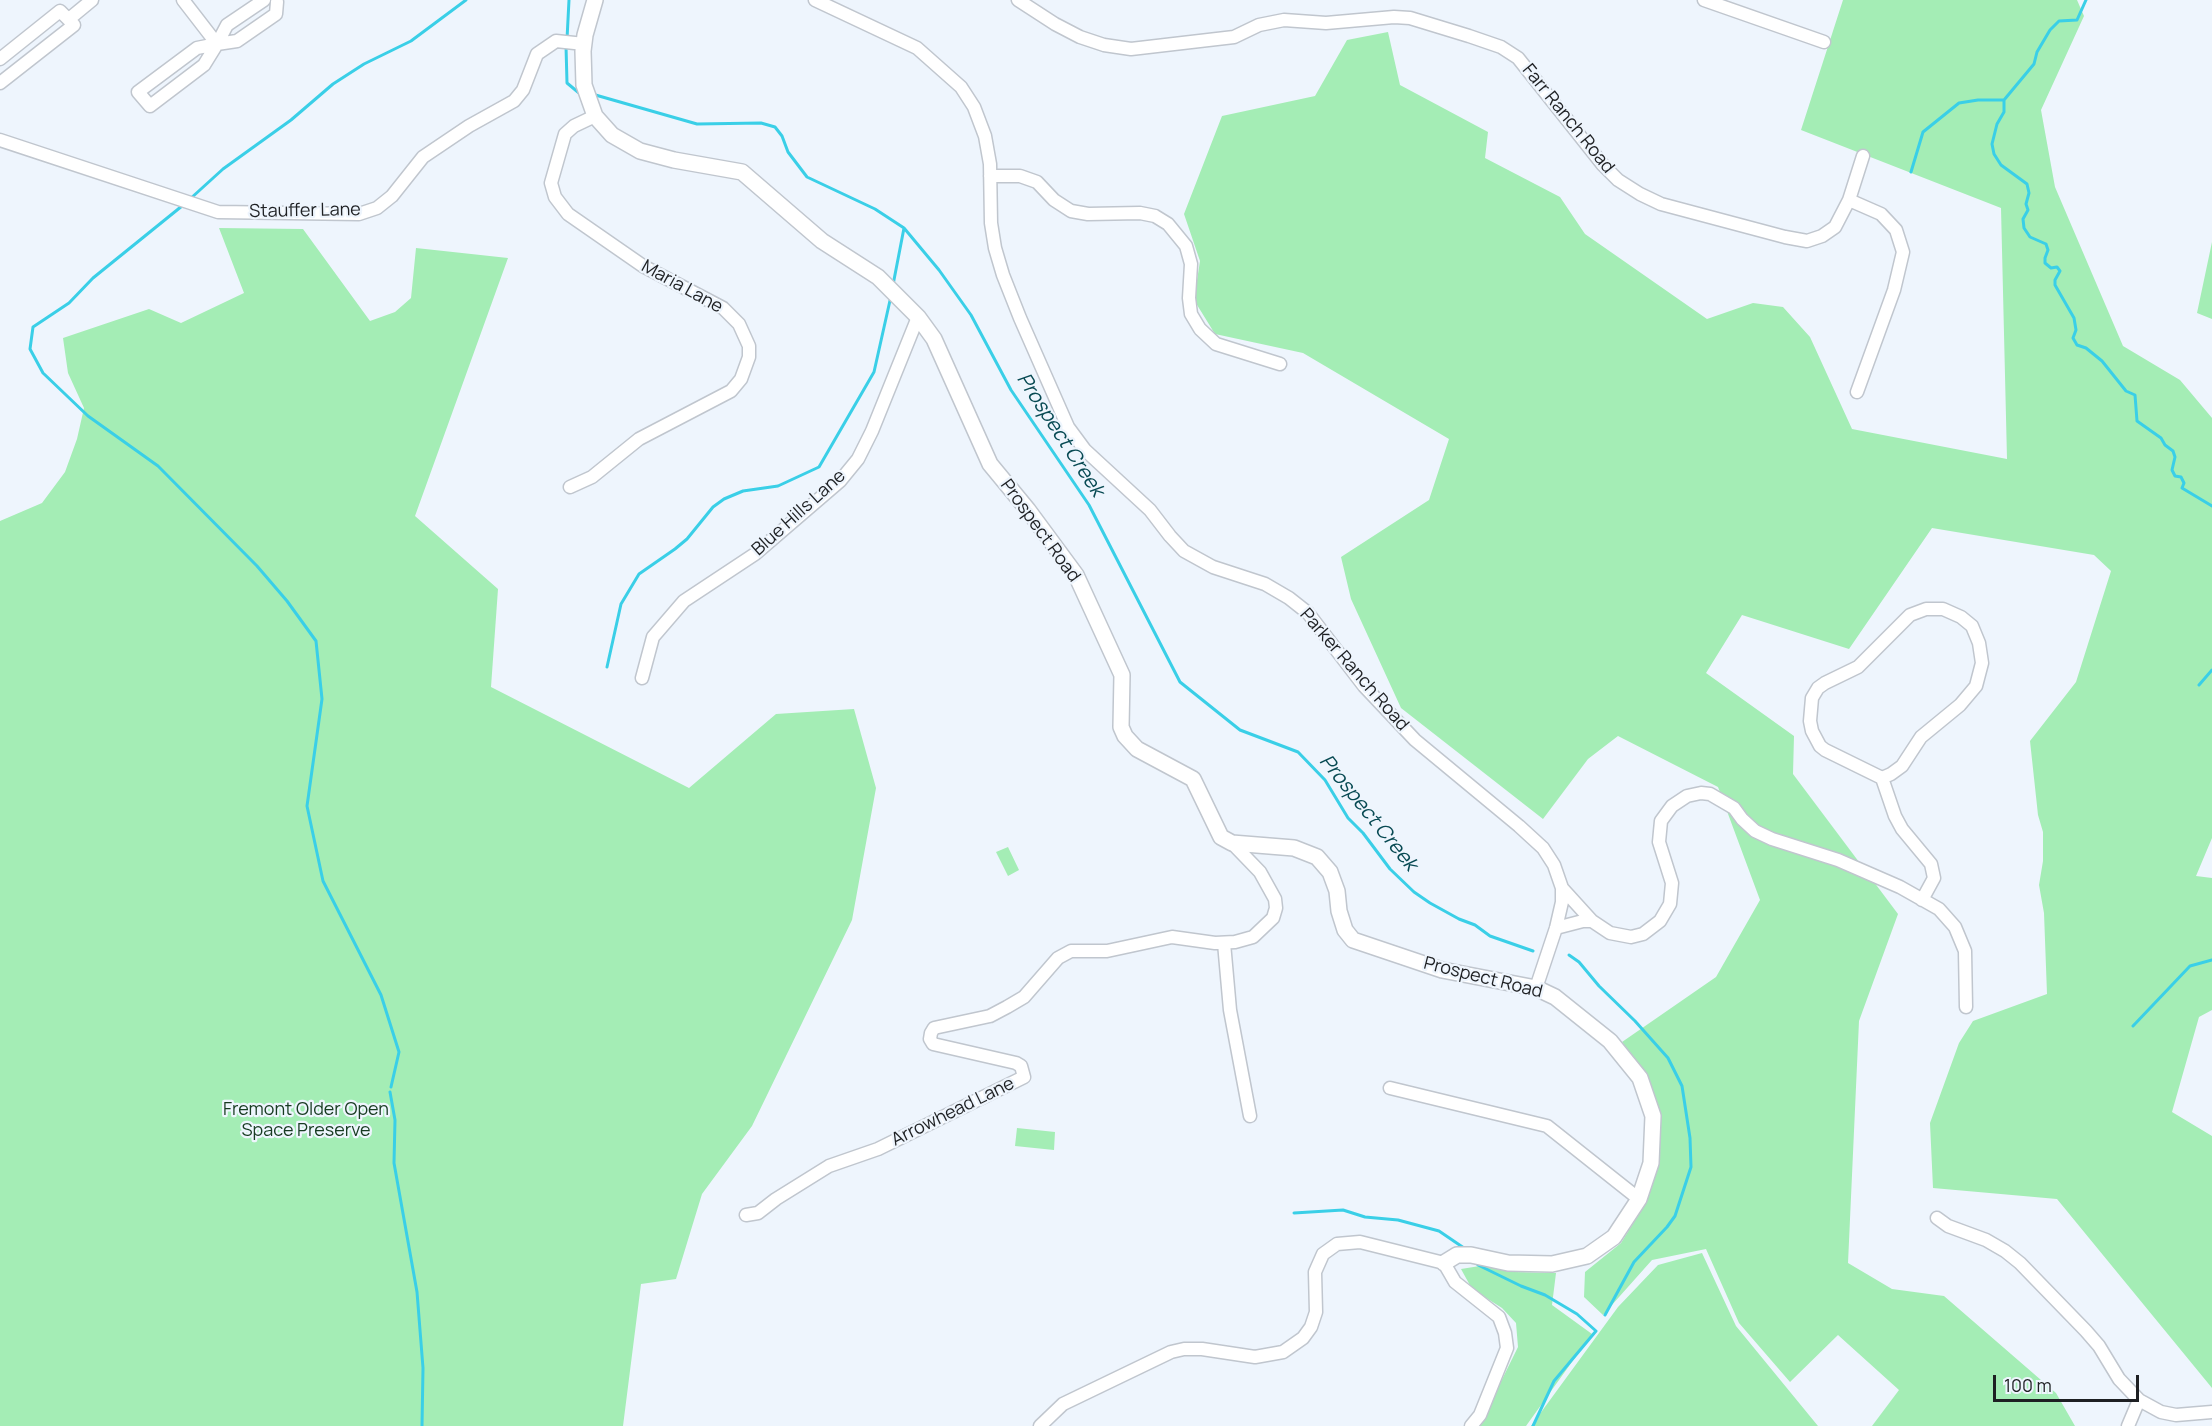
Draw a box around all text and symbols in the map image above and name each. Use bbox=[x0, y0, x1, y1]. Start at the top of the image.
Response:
street label: Farr Ranch Road bbox=[1517, 60, 1619, 178]
street label: Stauffer Lane bbox=[249, 199, 361, 223]
street label: Maria Lane bbox=[638, 256, 726, 318]
water label: Prospect Creek bbox=[1011, 369, 1109, 501]
street label: Blue Hills Lane bbox=[748, 465, 850, 561]
street label: Prospect Road bbox=[995, 475, 1085, 587]
street label: Parker Ranch Road bbox=[1295, 604, 1413, 736]
water label: Prospect Creek bbox=[1314, 750, 1422, 876]
street label: Prospect Road bbox=[1421, 953, 1545, 1003]
street label: Arrowhead Lane bbox=[888, 1073, 1018, 1151]
park label: Fremont Older Open Space Preserve bbox=[223, 1099, 389, 1142]
scale bar bbox=[1996, 1363, 2142, 1401]
text: 100 m bbox=[2004, 1373, 2052, 1397]

